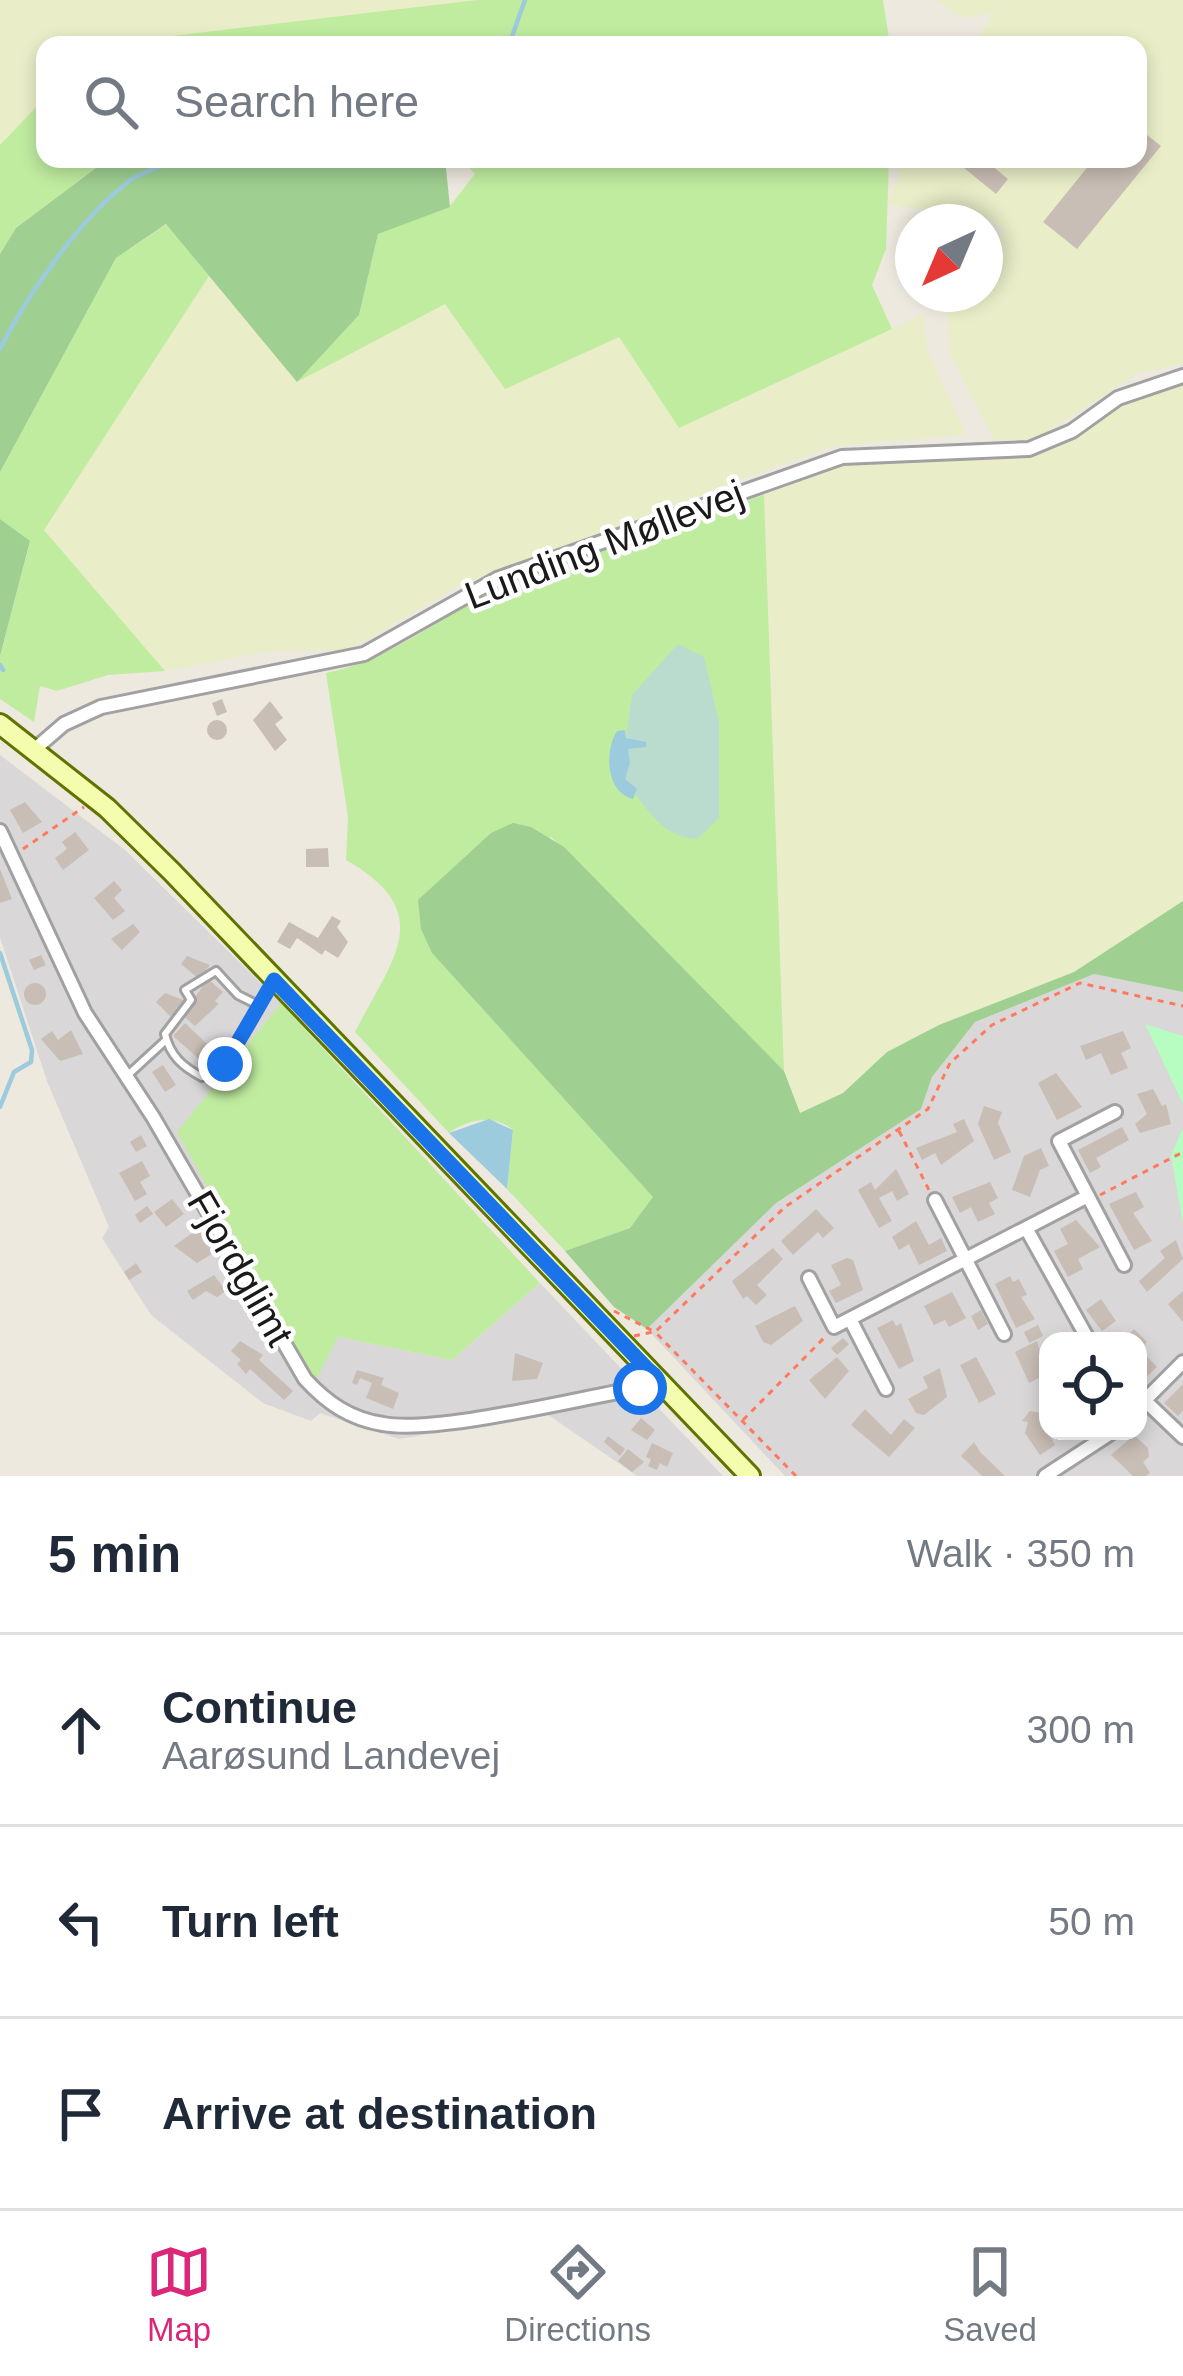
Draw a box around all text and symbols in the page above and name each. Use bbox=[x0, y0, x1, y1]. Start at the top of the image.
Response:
search box bbox=[36, 36, 1147, 168]
icon: search bbox=[78, 69, 144, 135]
text: Search here bbox=[174, 76, 419, 127]
north arrow bbox=[895, 204, 1003, 312]
street label: Lunding Møllevej bbox=[459, 472, 750, 617]
route end bbox=[198, 1037, 252, 1091]
street label: Fjordglimt bbox=[179, 1183, 302, 1353]
map controls bbox=[1039, 1332, 1147, 1440]
button: locate bbox=[1039, 1332, 1147, 1440]
route start bbox=[613, 1361, 667, 1415]
text: 5 min bbox=[48, 1526, 181, 1583]
text: Walk · 350 m bbox=[907, 1532, 1135, 1575]
text: Continue bbox=[162, 1682, 357, 1733]
icon: ahead bbox=[48, 1697, 114, 1763]
text: 300 m bbox=[1027, 1708, 1135, 1751]
text: Aarøsund Landevej bbox=[162, 1734, 500, 1777]
icon: left bbox=[48, 1889, 114, 1955]
text: Turn left bbox=[162, 1896, 339, 1947]
text: 50 m bbox=[1048, 1900, 1135, 1943]
icon: arrive bbox=[48, 2081, 114, 2147]
text: Arrive at destination bbox=[162, 2088, 597, 2139]
tab: Map bbox=[146, 2239, 212, 2349]
tab: Directions bbox=[504, 2239, 651, 2349]
tab: Saved bbox=[943, 2239, 1037, 2349]

